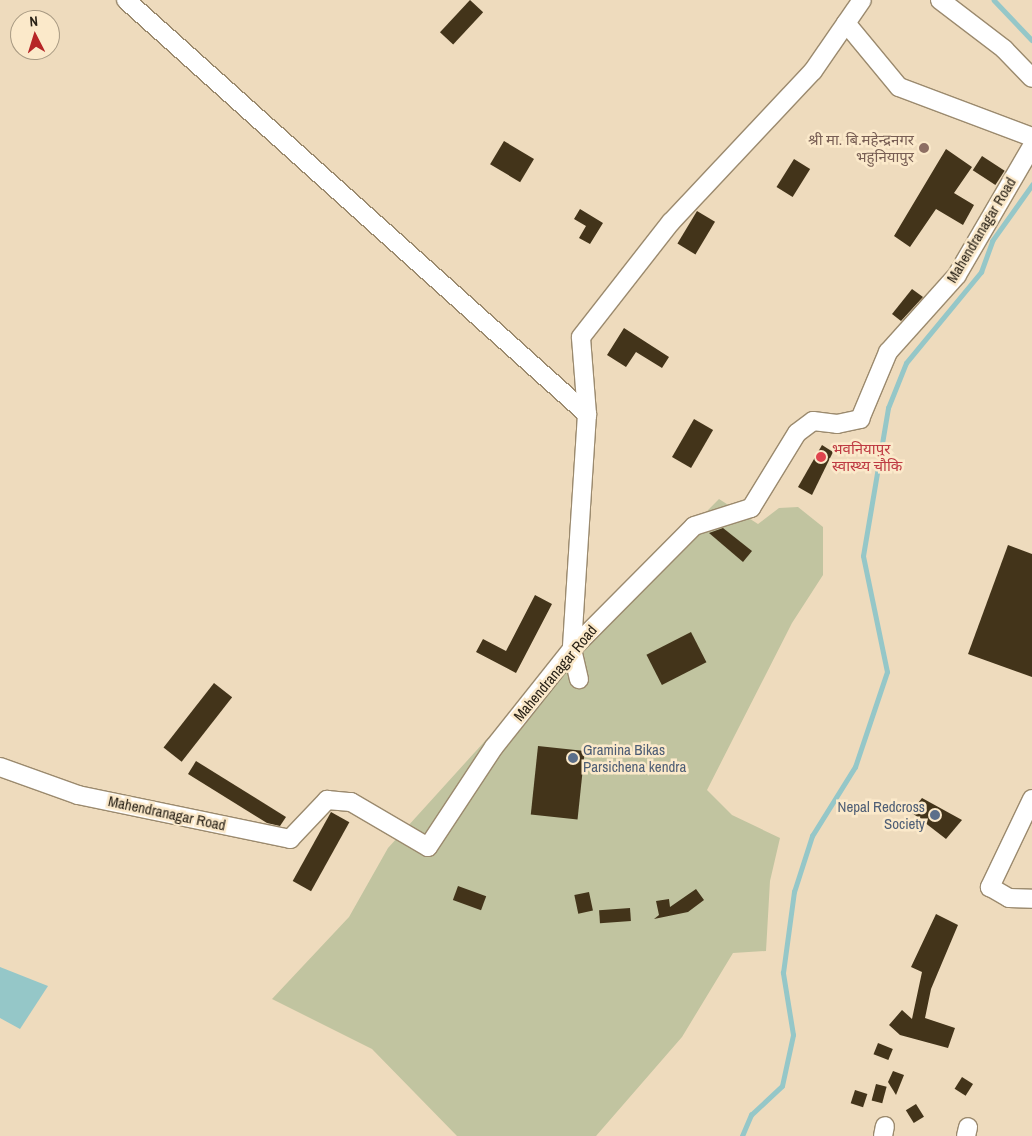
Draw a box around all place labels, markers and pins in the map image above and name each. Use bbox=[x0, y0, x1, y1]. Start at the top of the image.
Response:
place label: श्री मा. बि.महेन्द्रनगर भहुनियापुर bbox=[808, 130, 914, 165]
marker: श्री मा. बि.महेन्द्रनगर भहुनियापुर bbox=[918, 142, 930, 154]
place label: भवनियापुर स्वास्थ्य चाैकि bbox=[832, 439, 902, 474]
marker: भवनियापुर स्वास्थ्य चाैकि bbox=[814, 450, 828, 464]
place label: Gramina Bikas Parsichena kendra bbox=[583, 740, 686, 775]
marker: Gramina Bikas Parsichena kendra bbox=[567, 752, 579, 764]
place label: Nepal Redcross Society bbox=[838, 797, 925, 832]
marker: Nepal Redcross Society bbox=[929, 809, 941, 821]

